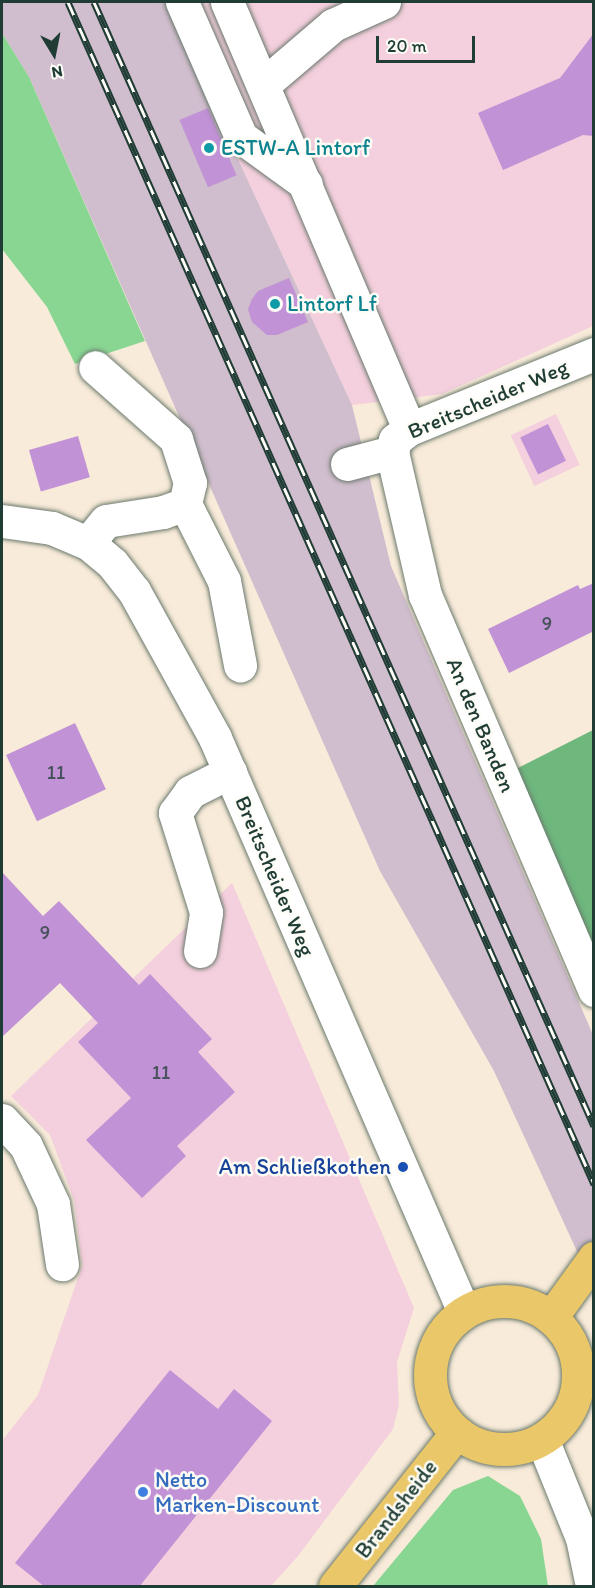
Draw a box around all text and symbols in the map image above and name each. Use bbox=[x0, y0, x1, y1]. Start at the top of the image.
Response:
north arrow bbox=[24, 24, 84, 84]
scale bar bbox=[379, 24, 478, 62]
text: 20 m bbox=[387, 35, 427, 57]
text: N bbox=[50, 62, 64, 83]
place label: ESTW-A Lintorf bbox=[221, 135, 370, 161]
marker: ESTW-A Lintorf bbox=[202, 141, 216, 155]
place label: Lintorf Lf bbox=[287, 291, 377, 317]
marker: Lintorf Lf bbox=[268, 297, 282, 311]
street label: Breitscheider Weg bbox=[404, 353, 572, 445]
house number: 9 bbox=[542, 611, 552, 635]
street label: An den Banden bbox=[441, 654, 521, 796]
house number: 11 bbox=[47, 760, 65, 784]
street label: Breitscheider Weg bbox=[229, 792, 321, 960]
house number: 9 bbox=[40, 920, 50, 944]
house number: 11 bbox=[152, 1060, 170, 1084]
place label: Am Schließkothen bbox=[218, 1154, 391, 1180]
marker: Am Schließkothen bbox=[396, 1160, 410, 1174]
street label: Brandsheide bbox=[349, 1455, 443, 1563]
place label: Netto Marken-Discount bbox=[155, 1466, 319, 1518]
marker: Netto Marken-Discount bbox=[136, 1485, 150, 1499]

